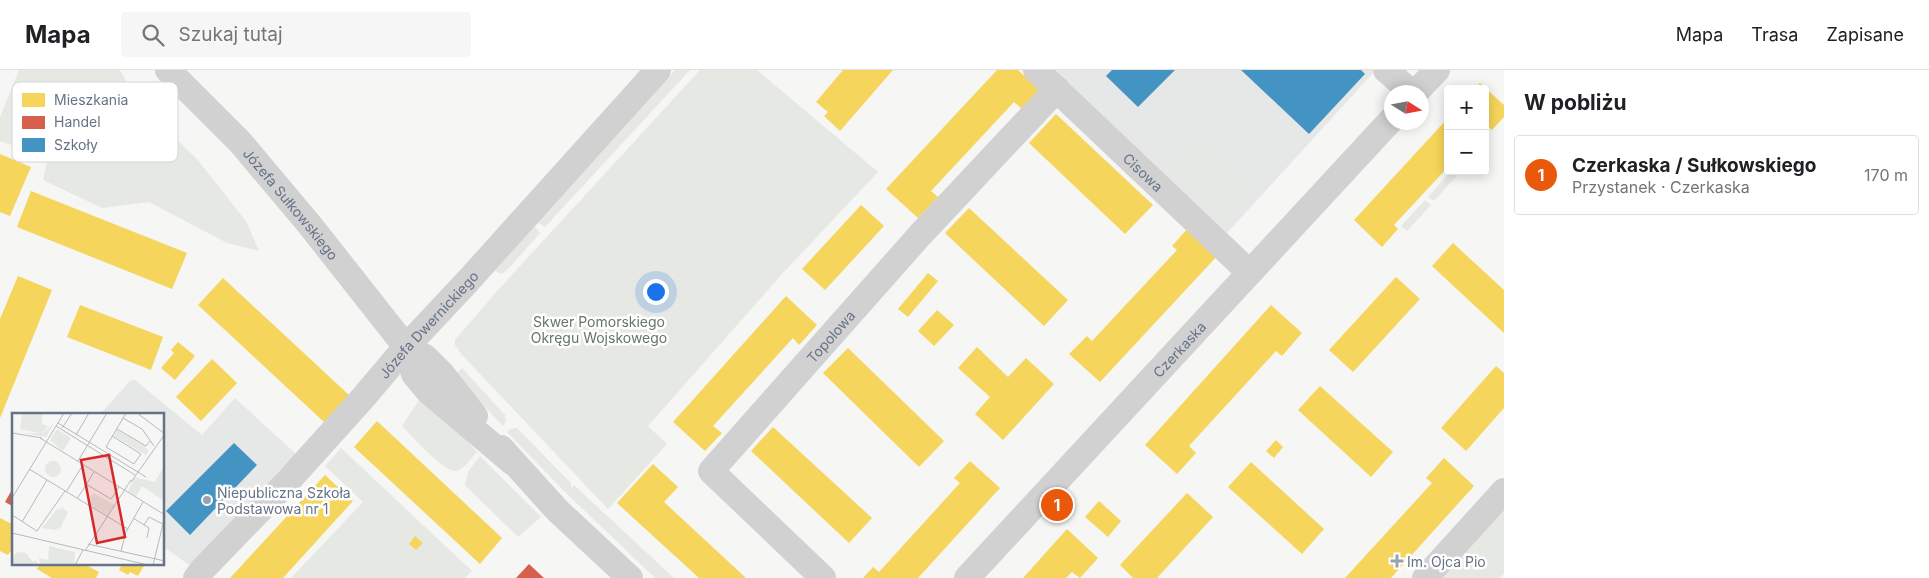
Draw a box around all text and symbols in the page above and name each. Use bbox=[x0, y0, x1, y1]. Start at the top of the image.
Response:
search box bbox=[121, 12, 471, 57]
text: Mapa bbox=[25, 20, 91, 49]
icon: search bbox=[139, 21, 167, 49]
text: Szukaj tutaj bbox=[179, 23, 283, 46]
text: Mapa bbox=[1676, 24, 1723, 45]
text: Trasa bbox=[1751, 24, 1798, 45]
text: Zapisane bbox=[1826, 24, 1904, 45]
legend bbox=[12, 82, 178, 162]
north arrow bbox=[1384, 85, 1429, 130]
map controls bbox=[1444, 85, 1489, 175]
button: + bbox=[1444, 85, 1489, 130]
text: W pobliżu bbox=[1524, 90, 1627, 115]
text: Mieszkania bbox=[54, 91, 128, 108]
text: Handel bbox=[54, 113, 101, 130]
button: − bbox=[1444, 130, 1489, 175]
text: Szkoły bbox=[54, 136, 98, 153]
street label: Józefa Sułkowskiego bbox=[240, 144, 342, 263]
street label: Cisowa bbox=[1120, 149, 1167, 195]
text: Czerkaska / Sułkowskiego bbox=[1572, 154, 1816, 177]
text: 1 bbox=[1538, 165, 1544, 185]
text: 170 m bbox=[1864, 165, 1908, 185]
text: Przystanek · Czerkaska bbox=[1572, 177, 1750, 197]
street label: Józefa Dwernickiego bbox=[375, 267, 482, 382]
your location bbox=[643, 279, 669, 305]
street label: Topolowa bbox=[803, 306, 858, 366]
park label: Skwer Pomorskiego Okręgu Wojskowego bbox=[531, 313, 667, 346]
street label: Czerkaska bbox=[1149, 318, 1209, 381]
inset map bbox=[12, 413, 165, 566]
place label: Niepubliczna Szkoła Podstawowa nr 1 bbox=[217, 484, 351, 517]
pin: 1 bbox=[1041, 486, 1073, 524]
marker: Niepubliczna Szkoła Podstawowa nr 1 bbox=[201, 494, 213, 506]
place label: Im. Ojca Pio bbox=[1407, 553, 1486, 570]
marker: Im. Ojca Pio bbox=[1391, 555, 1403, 567]

